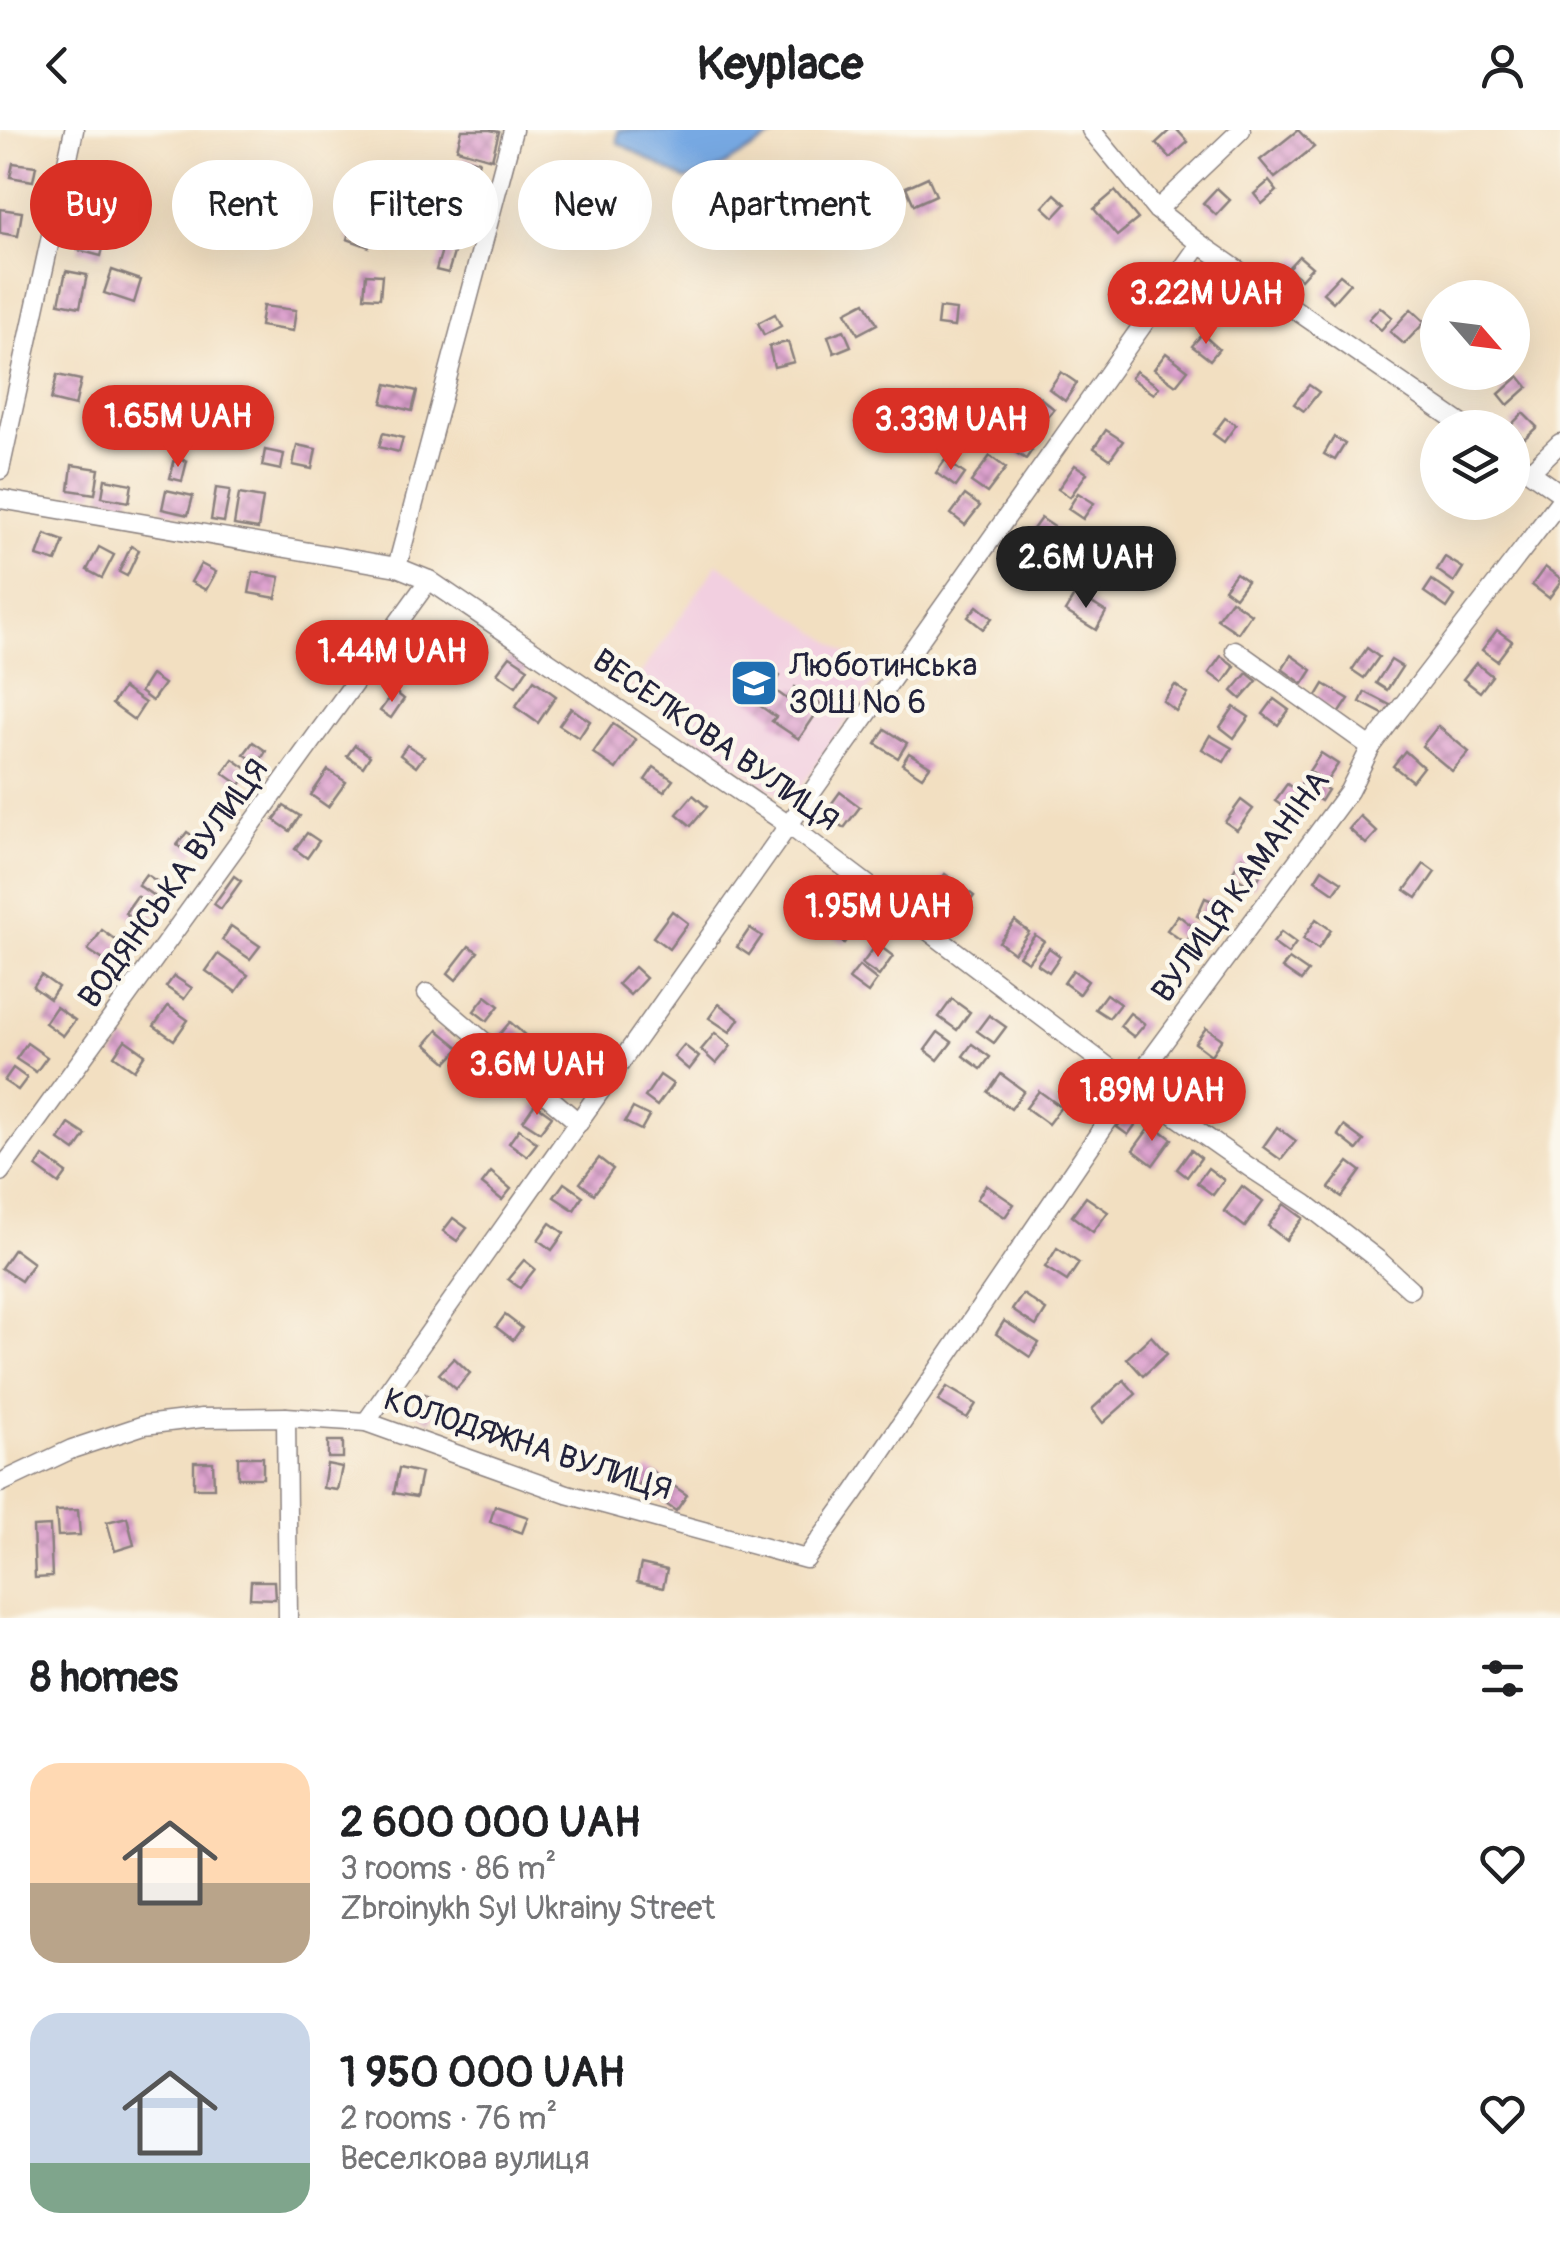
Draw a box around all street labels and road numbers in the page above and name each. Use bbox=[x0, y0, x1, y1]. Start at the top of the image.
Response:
street label: ВЕСЕЛКОВА ВУЛИЦЯ bbox=[584, 641, 846, 841]
street label: ВОДЯНСЬКА ВУЛИЦЯ bbox=[70, 751, 278, 1016]
street label: ВУЛИЦЯ КАМАНІНА bbox=[1143, 763, 1338, 1010]
street label: КОЛОДЯЖНА ВУЛИЦЯ bbox=[379, 1380, 677, 1510]

